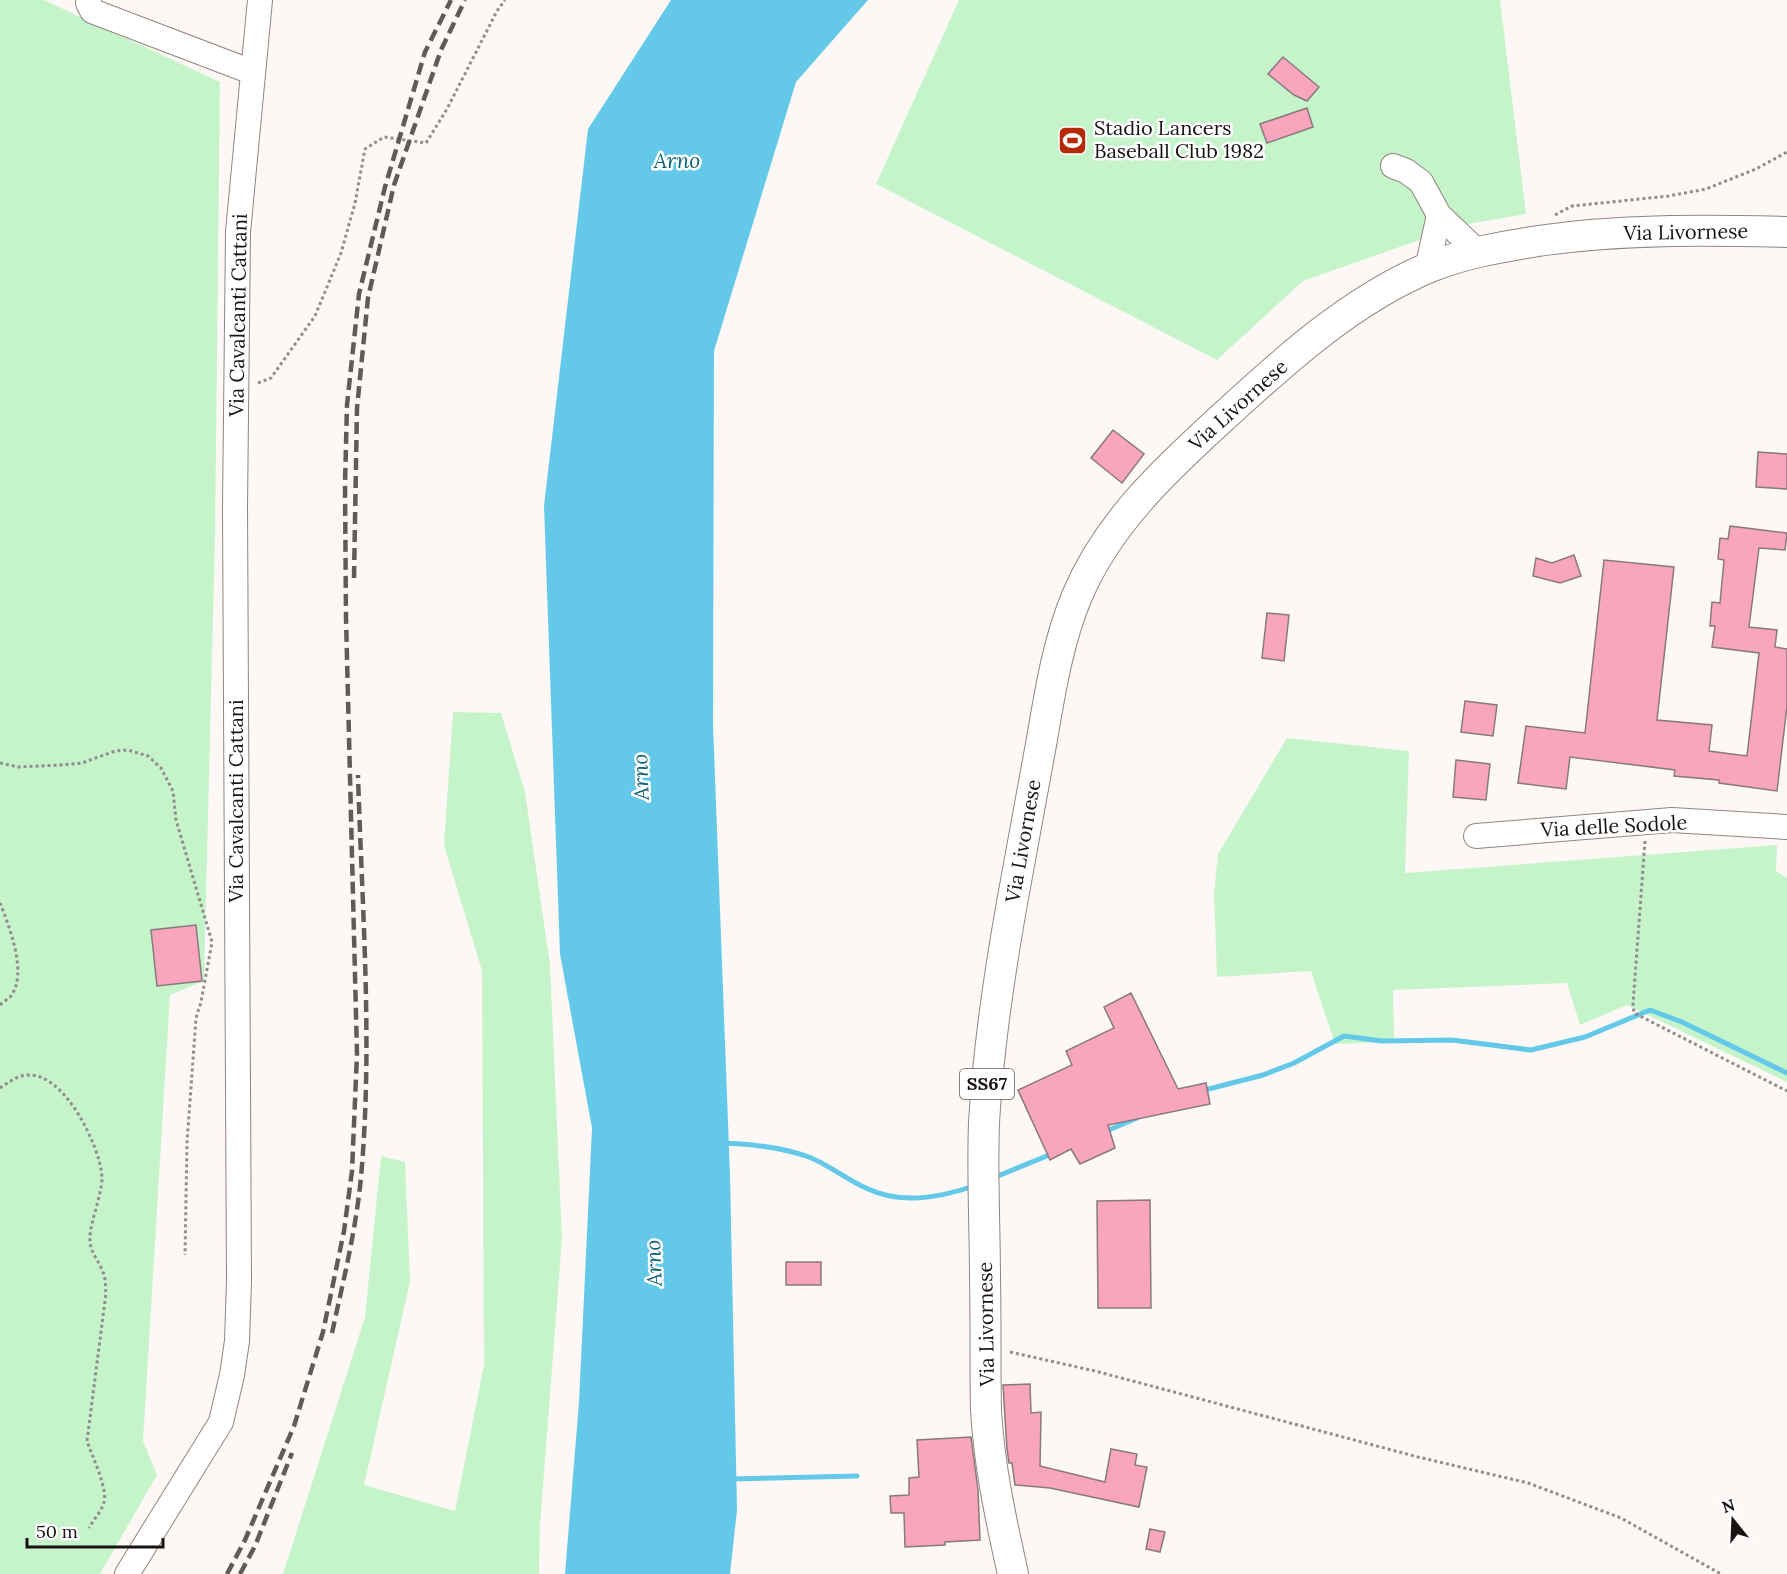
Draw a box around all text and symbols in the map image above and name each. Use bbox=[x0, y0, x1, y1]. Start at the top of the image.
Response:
place label: Stadio Lancers Baseball Club 1982 bbox=[1094, 115, 1264, 163]
sports icon: Stadio Lancers Baseball Club 1982 bbox=[1057, 124, 1089, 156]
water label: Arno bbox=[653, 147, 700, 174]
street label: Via Cavalcanti Cattani bbox=[223, 213, 252, 418]
street label: Via Livornese bbox=[1622, 218, 1749, 245]
street label: Via Livornese bbox=[1182, 354, 1292, 456]
street label: Via Cavalcanti Cattani bbox=[223, 699, 248, 904]
water label: Arno bbox=[626, 753, 655, 802]
street label: Via Livornese bbox=[999, 777, 1046, 905]
street label: Via delle Sodole bbox=[1539, 809, 1688, 842]
road number: SS67 bbox=[960, 1069, 1014, 1099]
water label: Arno bbox=[639, 1239, 668, 1288]
street label: Via Livornese bbox=[972, 1261, 999, 1388]
north arrow bbox=[1703, 1490, 1763, 1550]
text: N bbox=[1719, 1494, 1737, 1517]
scale bar bbox=[27, 1511, 164, 1549]
text: 50 m bbox=[36, 1520, 78, 1543]

